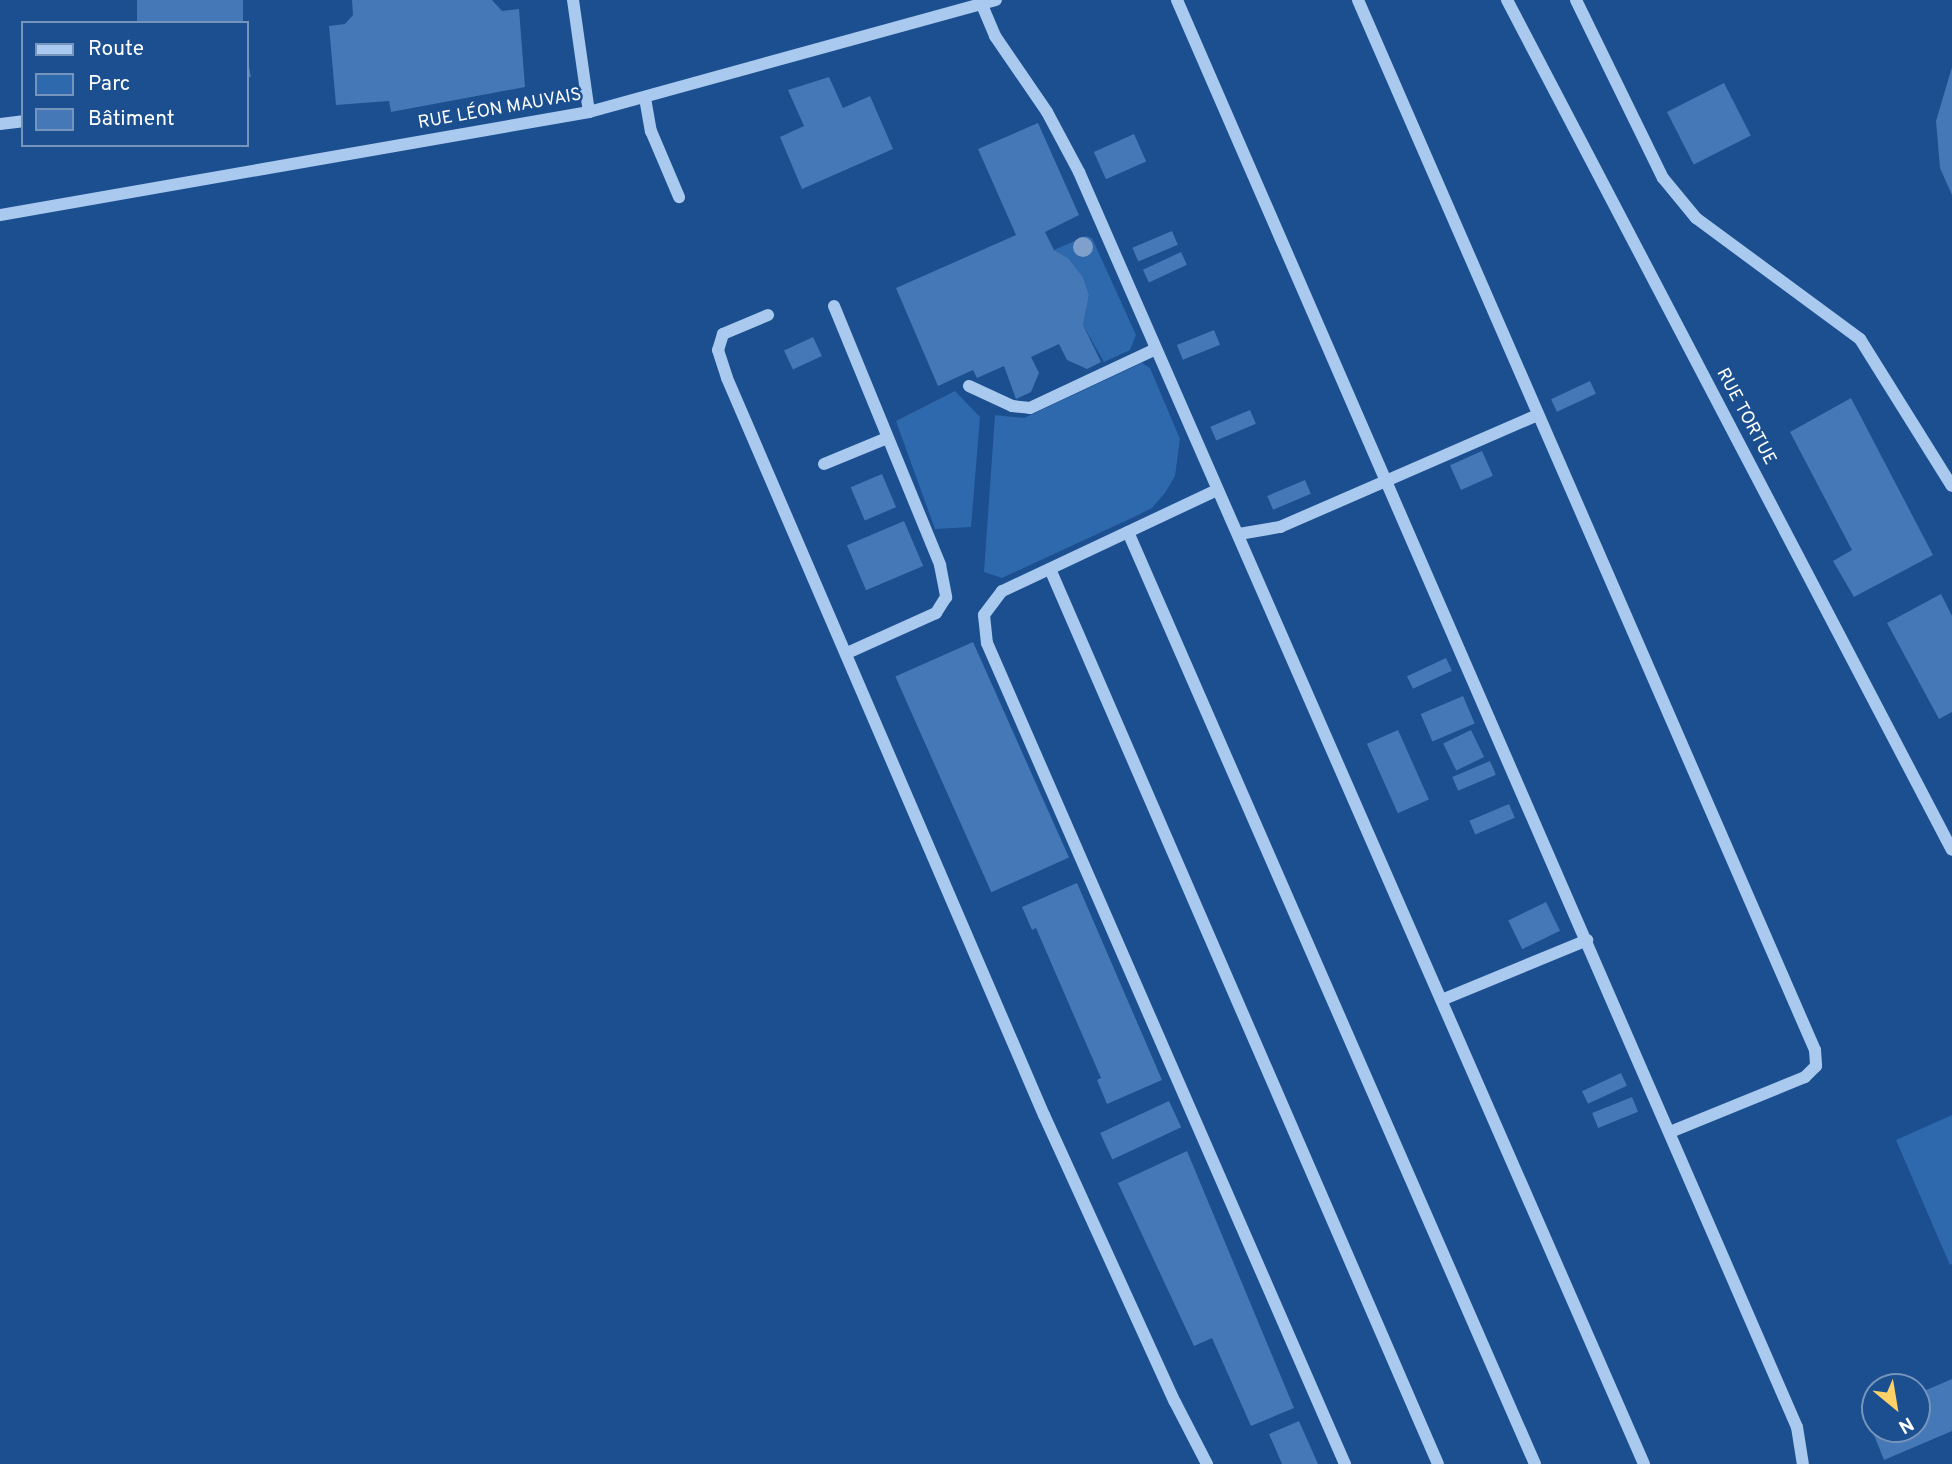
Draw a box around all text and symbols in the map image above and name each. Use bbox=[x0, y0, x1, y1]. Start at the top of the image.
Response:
legend bbox=[21, 21, 248, 147]
text: Route bbox=[88, 36, 144, 63]
text: Parc bbox=[88, 71, 130, 98]
street label: RUE LÉON MAUVAIS bbox=[417, 85, 583, 135]
text: Bâtiment bbox=[88, 106, 175, 133]
street label: RUE TORTUE bbox=[1710, 365, 1780, 469]
north arrow bbox=[1861, 1373, 1931, 1443]
text: N bbox=[1894, 1411, 1917, 1438]

